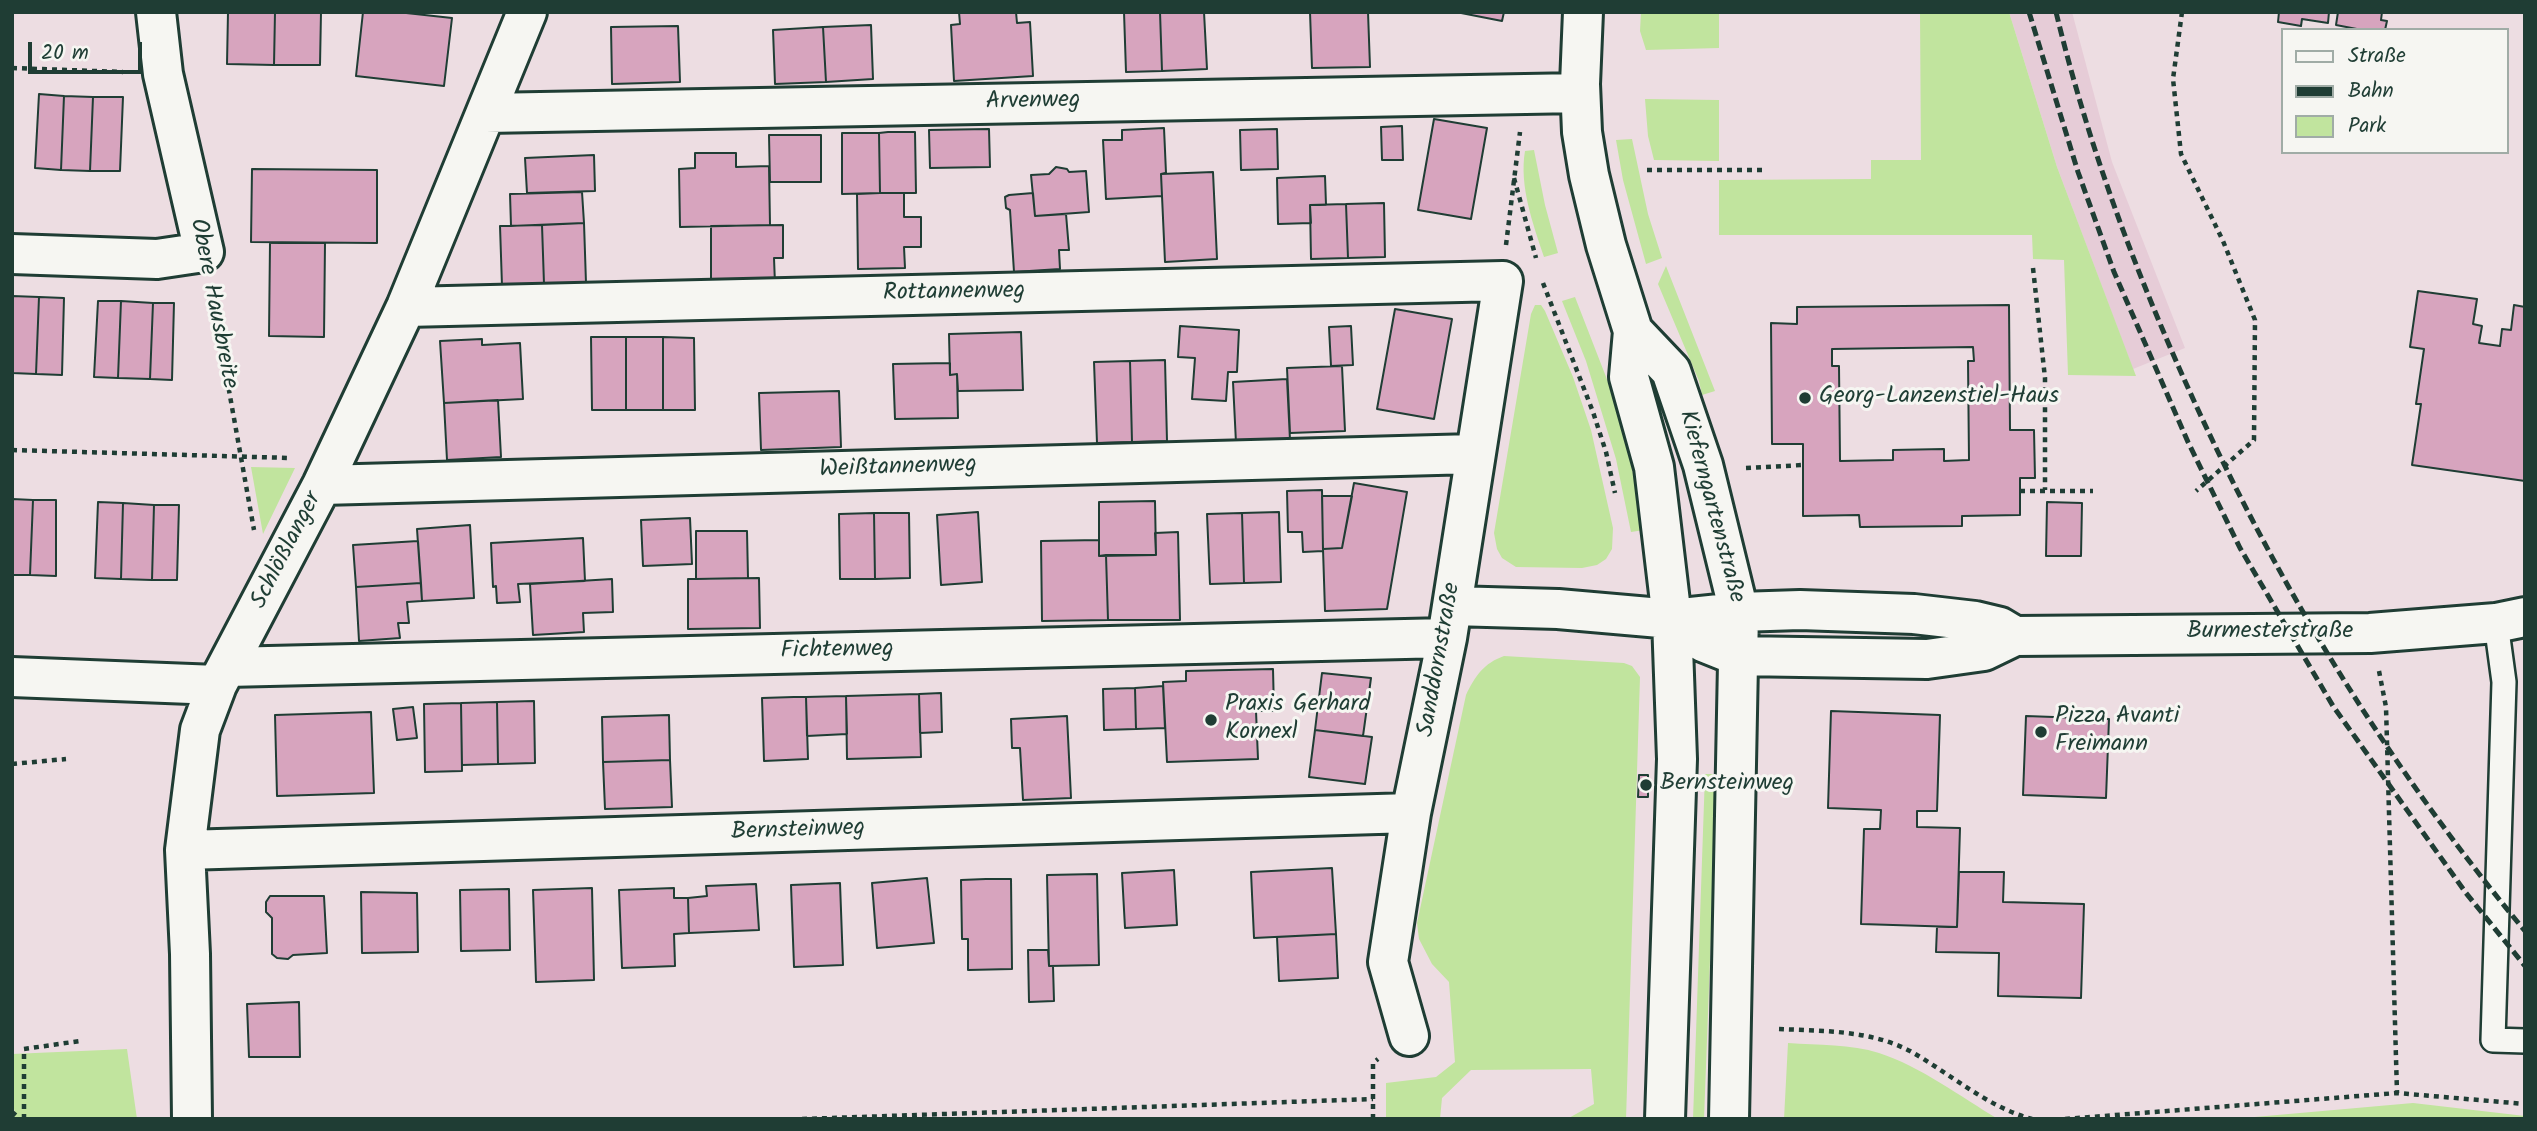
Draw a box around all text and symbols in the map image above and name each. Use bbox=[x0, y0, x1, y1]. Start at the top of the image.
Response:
scale bar bbox=[32, 28, 145, 72]
legend bbox=[2282, 28, 2509, 154]
text: 20 m bbox=[41, 37, 89, 70]
text: Straße bbox=[2348, 40, 2406, 73]
text: Bahn bbox=[2348, 75, 2394, 108]
street label: Arvenweg bbox=[985, 88, 1081, 118]
text: Park bbox=[2348, 110, 2386, 143]
street label: Obere Hausbreite bbox=[181, 216, 243, 392]
street label: Rottannenweg bbox=[883, 278, 1025, 310]
place label: Georg-Lanzenstiel-Haus bbox=[1819, 384, 2059, 412]
marker: Georg-Lanzenstiel-Haus bbox=[1797, 390, 1813, 406]
street label: Kieferngartenstraße bbox=[1670, 408, 1750, 606]
street label: Weißtannenweg bbox=[819, 452, 977, 486]
street label: Schlößlanger bbox=[246, 488, 330, 614]
street label: Sanddornstraße bbox=[1413, 581, 1469, 739]
street label: Burmesterstraße bbox=[2187, 619, 2353, 647]
street label: Fichtenweg bbox=[780, 637, 894, 667]
place label: Praxis Gerhard Kornexl bbox=[1225, 692, 1370, 748]
place label: Pizza Avanti Freimann bbox=[2055, 704, 2180, 760]
marker: Praxis Gerhard Kornexl bbox=[1203, 712, 1219, 728]
marker: Pizza Avanti Freimann bbox=[2033, 724, 2049, 740]
place label: Bernsteinweg bbox=[1660, 771, 1794, 799]
marker: Bernsteinweg bbox=[1638, 777, 1654, 793]
street label: Bernsteinweg bbox=[731, 815, 865, 849]

